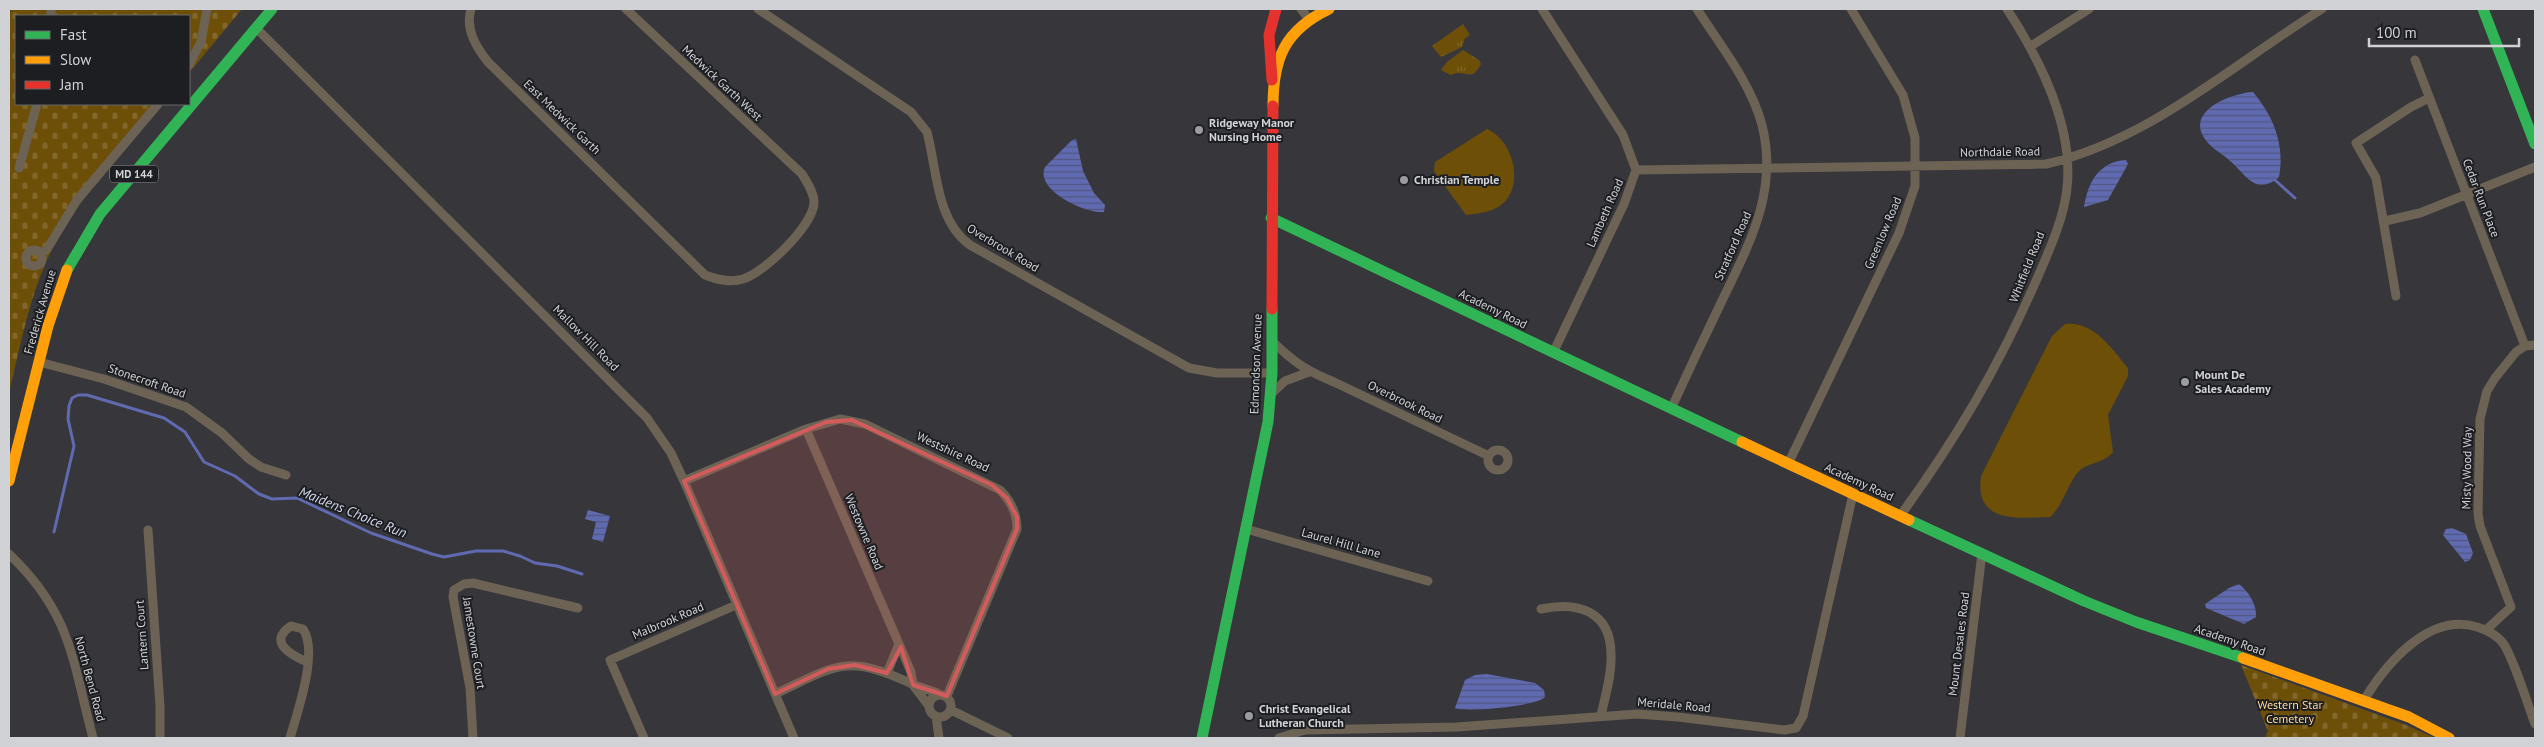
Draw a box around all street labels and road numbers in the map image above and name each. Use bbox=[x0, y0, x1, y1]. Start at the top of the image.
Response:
street label: Medwick Garth West bbox=[679, 42, 766, 124]
street label: East Medwick Garth bbox=[521, 76, 604, 157]
street label: Northdale Road bbox=[1960, 143, 2040, 160]
street label: Cedar Run Place bbox=[2460, 156, 2503, 239]
road number: MD 144 bbox=[110, 165, 158, 182]
street label: Lambeth Road bbox=[1583, 176, 1626, 249]
street label: Greenlow Road bbox=[1861, 194, 1904, 271]
street label: Stratford Road bbox=[1711, 209, 1754, 283]
street label: Overbrook Road bbox=[965, 220, 1042, 275]
street label: Whitfield Road bbox=[2006, 229, 2048, 304]
street label: Frederick Avenue bbox=[20, 268, 59, 356]
street label: Academy Road bbox=[1457, 286, 1530, 332]
street label: Mallow Hill Road bbox=[550, 301, 623, 374]
street label: Edmondson Avenue bbox=[1246, 314, 1265, 414]
street label: Stonecroft Road bbox=[106, 360, 188, 401]
street label: Overbrook Road bbox=[1365, 377, 1445, 426]
street label: Misty Wood Way bbox=[2458, 426, 2475, 509]
street label: Westshire Road bbox=[915, 428, 992, 475]
street label: Academy Road bbox=[1822, 459, 1896, 504]
street label: Westowne Road bbox=[842, 492, 887, 572]
street label: Laurel Hill Lane bbox=[1300, 524, 1382, 561]
street label: Mount Desales Road bbox=[1945, 591, 1972, 697]
street label: Jamestowne Court bbox=[460, 595, 489, 690]
street label: Lantern Court bbox=[132, 599, 151, 671]
street label: Malbrook Road bbox=[630, 599, 706, 642]
street label: Academy Road bbox=[2193, 620, 2268, 659]
street label: North Bend Road bbox=[72, 635, 109, 723]
street label: Meridale Road bbox=[1637, 694, 1711, 715]

